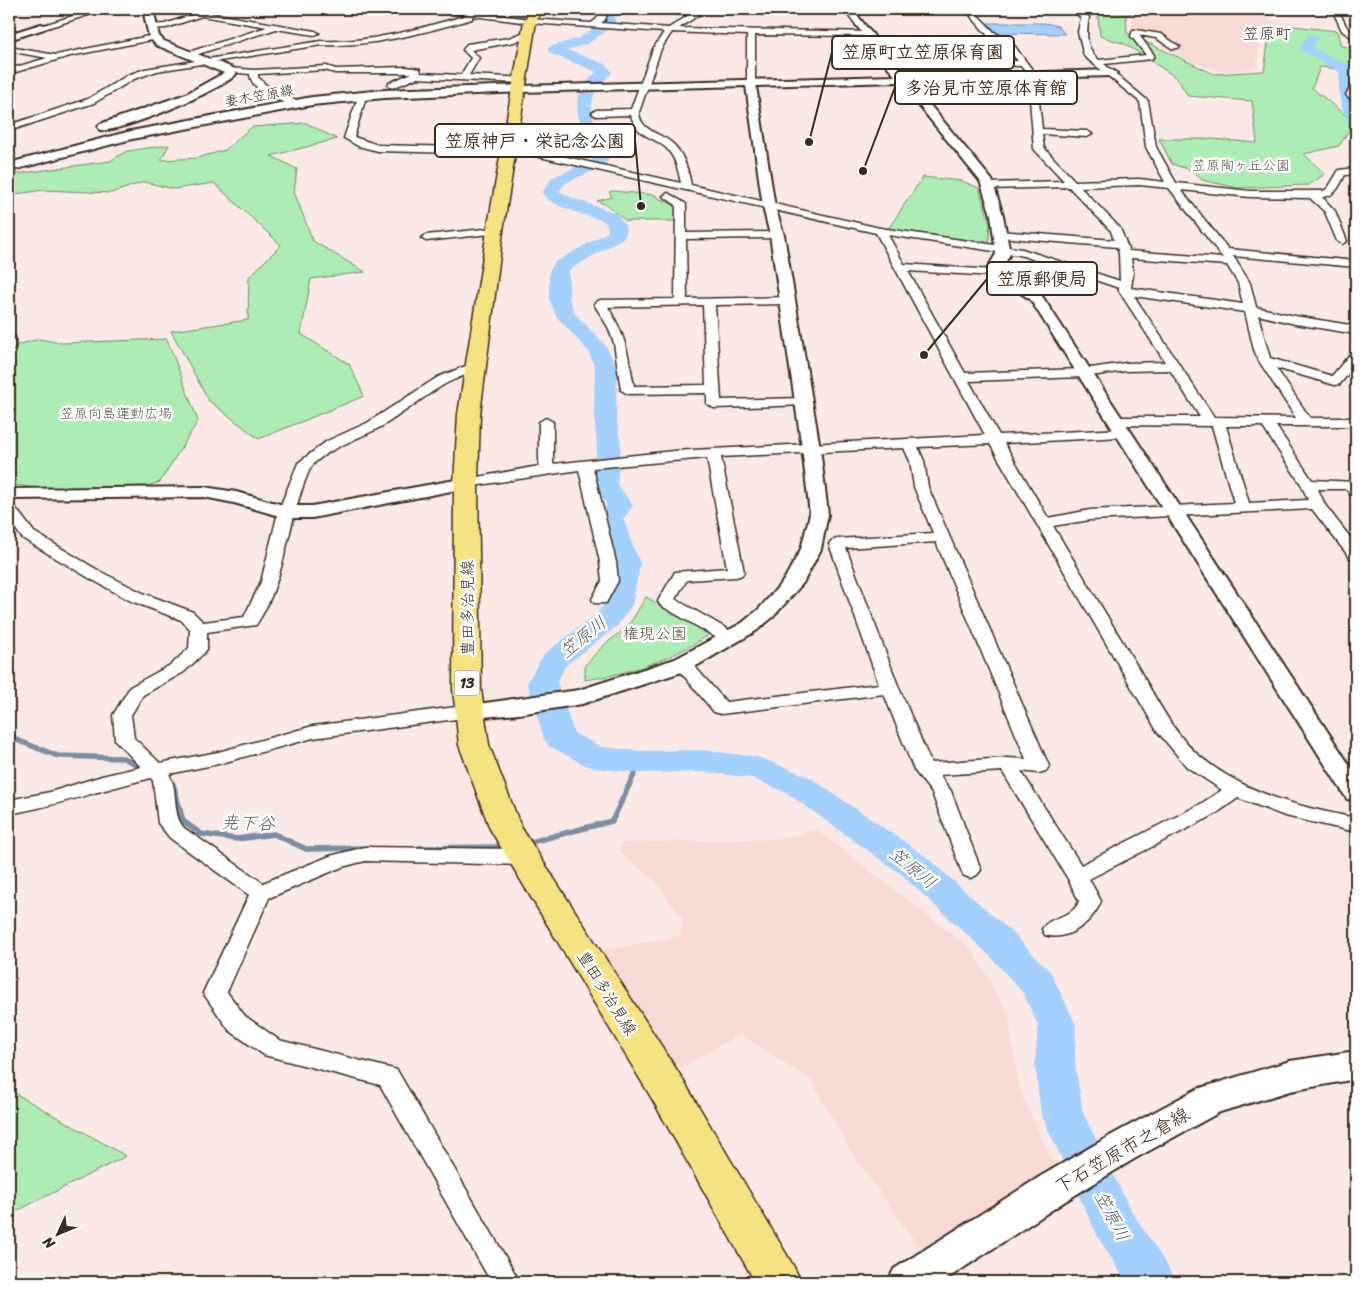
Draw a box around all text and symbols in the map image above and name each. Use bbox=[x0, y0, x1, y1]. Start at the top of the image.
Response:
district label: 笠原町 bbox=[1243, 19, 1291, 48]
callout: 笠原町立笠原保育園 bbox=[832, 36, 1014, 69]
text: 笠原町立笠原保育園 bbox=[842, 36, 1004, 68]
callout: 多治見市笠原体育館 bbox=[895, 71, 1077, 104]
text: 多治見市笠原体育館 bbox=[905, 72, 1067, 104]
street label: 妻木笠原線 bbox=[222, 78, 296, 114]
callout: 笠原神戸・栄記念公園 bbox=[435, 124, 635, 157]
text: 笠原神戸・栄記念公園 bbox=[445, 125, 625, 157]
park label: 笠原陶ヶ丘公園 bbox=[1192, 153, 1290, 178]
callout: 笠原郵便局 bbox=[987, 262, 1097, 295]
text: 笠原郵便局 bbox=[997, 263, 1087, 295]
park label: 笠原向島運動広場 bbox=[60, 401, 172, 426]
street label: 豊田多治見線 bbox=[453, 560, 482, 656]
water label: 笠原川 bbox=[552, 608, 614, 666]
park label: 権現公園 bbox=[623, 619, 687, 648]
road number: 13 bbox=[454, 670, 480, 696]
water label: 尭下谷 bbox=[220, 806, 277, 840]
water label: 笠原川 bbox=[882, 839, 944, 897]
street label: 豊田多治見線 bbox=[569, 945, 645, 1041]
street label: 下石笠原市之倉線 bbox=[1048, 1098, 1196, 1202]
water label: 笠原川 bbox=[1085, 1185, 1139, 1247]
north arrow bbox=[32, 1208, 82, 1258]
text: N bbox=[36, 1230, 62, 1256]

